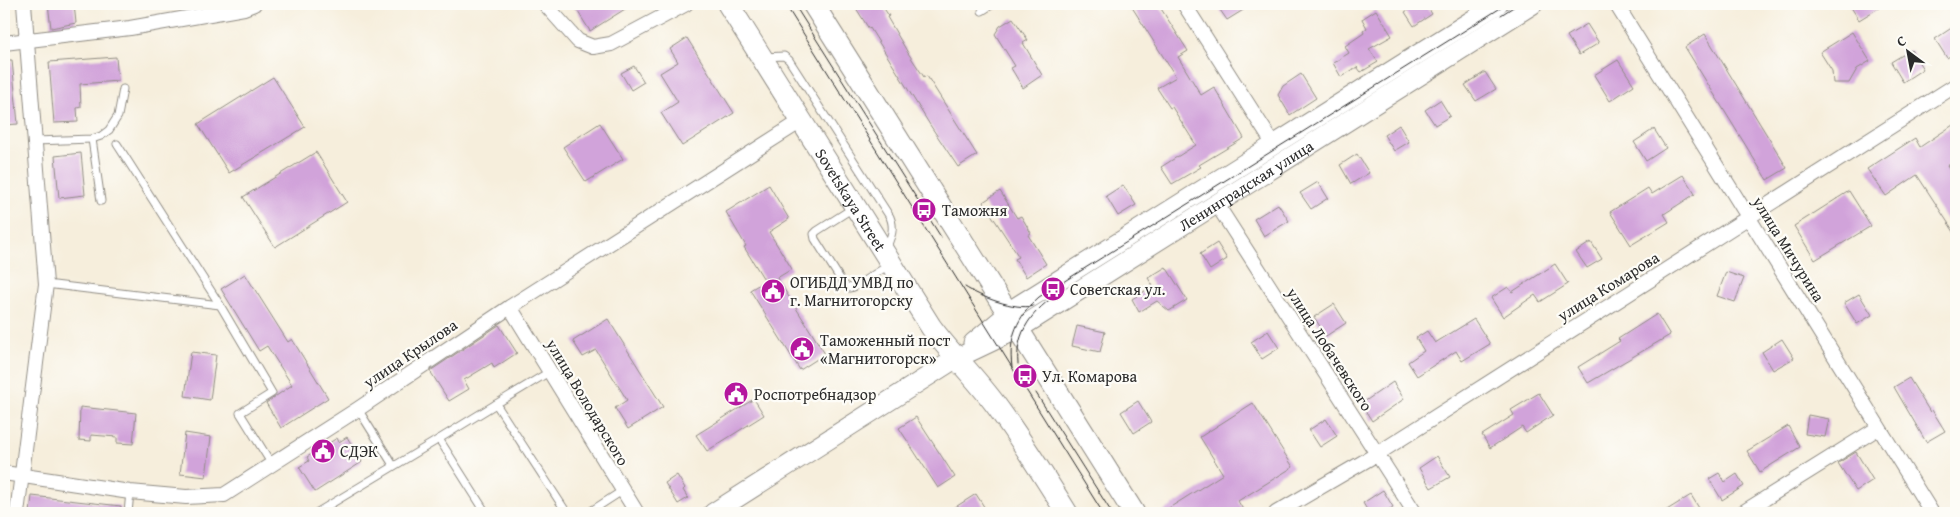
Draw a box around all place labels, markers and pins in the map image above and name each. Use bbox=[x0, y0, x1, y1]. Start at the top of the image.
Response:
bus stop icon: Таможня bbox=[911, 197, 937, 223]
place label: Таможня bbox=[942, 198, 1007, 222]
place label: ОГИБДД УМВД по г. Магнитогорску bbox=[790, 270, 914, 312]
bus stop icon: Советская ул. bbox=[1040, 276, 1066, 302]
place label: Советская ул. bbox=[1070, 277, 1166, 301]
public building icon: ОГИБДД УМВД по г. Магнитогорску bbox=[760, 278, 786, 304]
place label: Таможенный пост «Магнитогорск» bbox=[820, 328, 950, 370]
public building icon: Таможенный пост «Магнитогорск» bbox=[789, 336, 815, 362]
bus stop icon: Ул. Комарова bbox=[1012, 363, 1038, 389]
place label: Ул. Комарова bbox=[1042, 364, 1138, 388]
public building icon: Роспотребнадзор bbox=[723, 381, 749, 407]
place label: Роспотребнадзор bbox=[754, 382, 877, 406]
public building icon: СДЭК bbox=[310, 438, 336, 464]
place label: СДЭК bbox=[340, 439, 378, 463]

